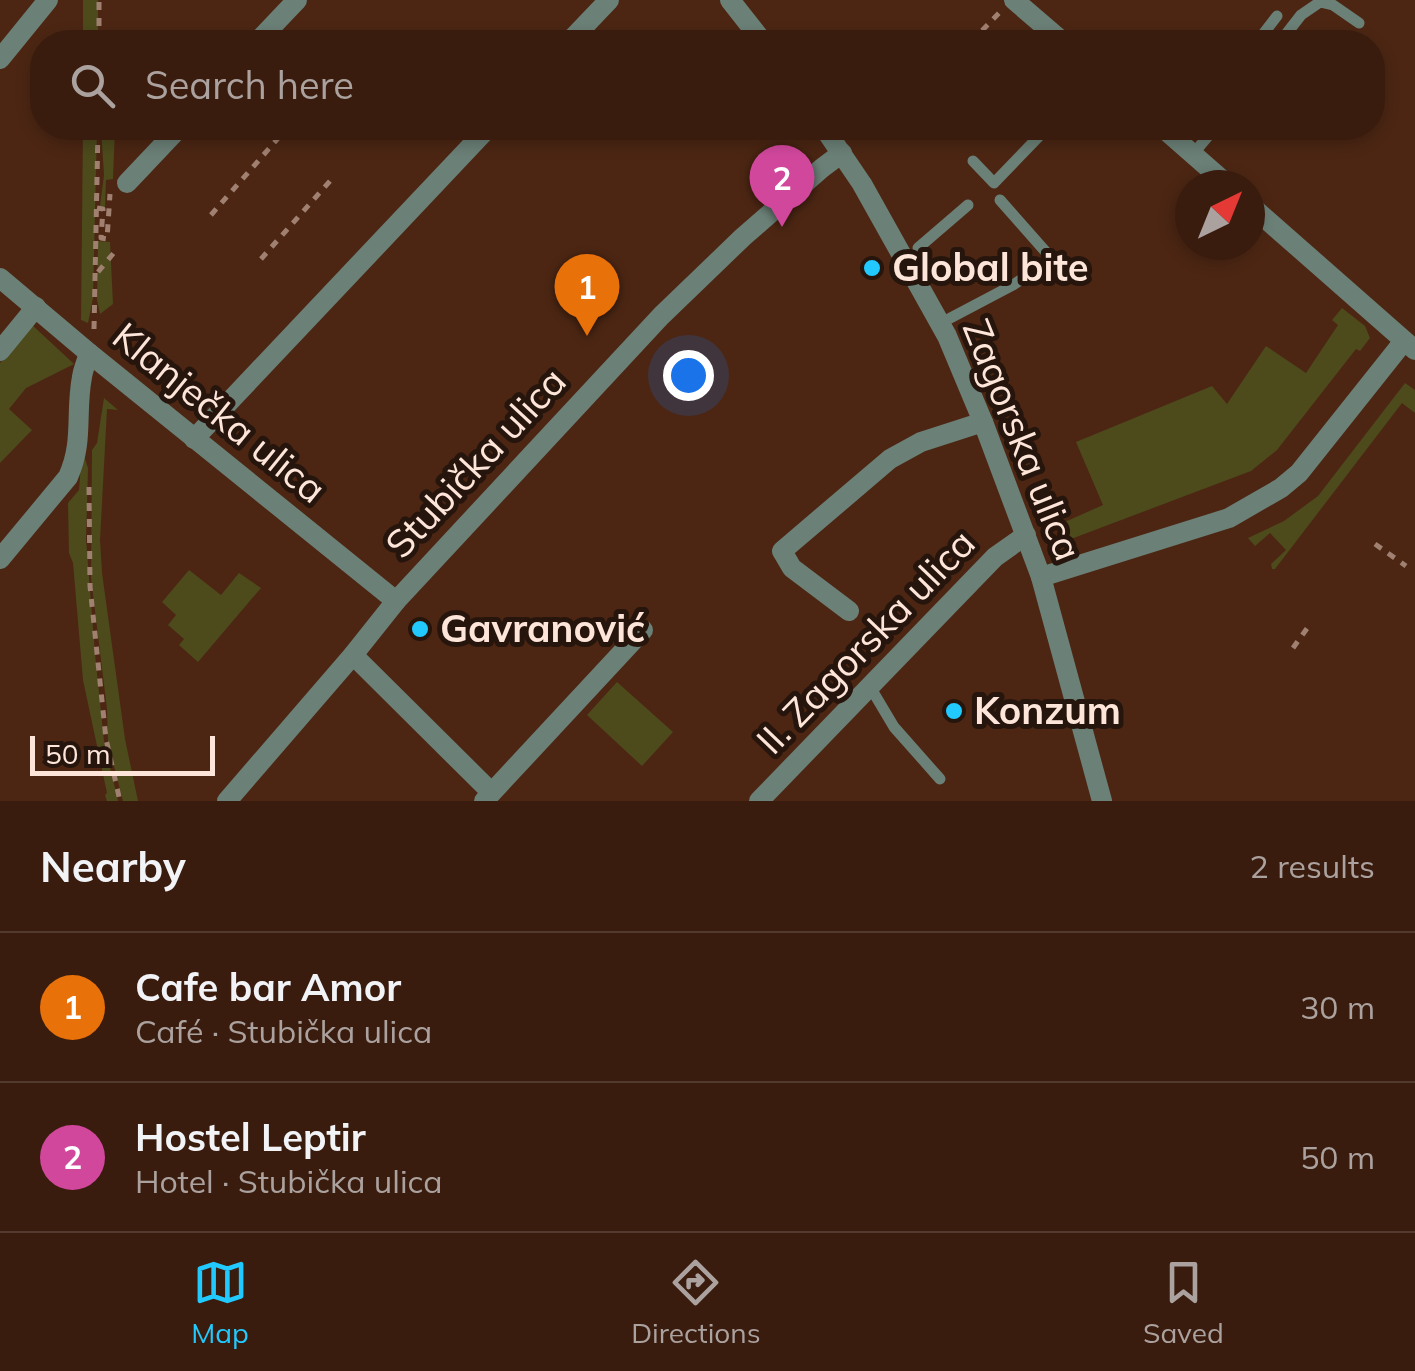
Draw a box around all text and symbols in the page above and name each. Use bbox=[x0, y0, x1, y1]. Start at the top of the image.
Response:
search box bbox=[30, 30, 1385, 140]
icon: search bbox=[65, 58, 120, 113]
text: Search here bbox=[145, 61, 354, 109]
pin: 2 bbox=[750, 144, 814, 227]
north arrow bbox=[1175, 170, 1265, 260]
place label: Global bite bbox=[892, 243, 1089, 291]
pin: 1 bbox=[554, 254, 620, 336]
marker: Global bite bbox=[861, 257, 883, 279]
street label: Klanječka ulica bbox=[103, 312, 336, 513]
street label: Zagorska ulica bbox=[953, 312, 1093, 567]
your location bbox=[663, 350, 714, 401]
street label: Stubička ulica bbox=[375, 357, 576, 568]
street label: II. Zagorska ulica bbox=[746, 519, 985, 764]
place label: Gavranović bbox=[440, 604, 645, 652]
marker: Gavranović bbox=[409, 618, 431, 640]
place label: Konzum bbox=[974, 686, 1121, 734]
marker: Konzum bbox=[943, 700, 965, 722]
scale bar bbox=[30, 731, 215, 776]
text: 50 m bbox=[45, 736, 111, 771]
text: Nearby bbox=[40, 840, 186, 893]
text: 2 results bbox=[1250, 846, 1375, 886]
text: Cafe bar Amor bbox=[135, 963, 401, 1011]
text: 1 bbox=[63, 987, 82, 1027]
text: 30 m bbox=[1300, 987, 1375, 1027]
text: Café · Stubička ulica bbox=[135, 1011, 432, 1051]
text: Hostel Leptir bbox=[135, 1113, 366, 1161]
text: 2 bbox=[63, 1137, 82, 1177]
text: 50 m bbox=[1300, 1137, 1375, 1177]
text: Hotel · Stubička ulica bbox=[135, 1161, 442, 1201]
tab: Map bbox=[191, 1255, 249, 1350]
tab: Directions bbox=[631, 1255, 761, 1350]
tab: Saved bbox=[1143, 1255, 1224, 1350]

